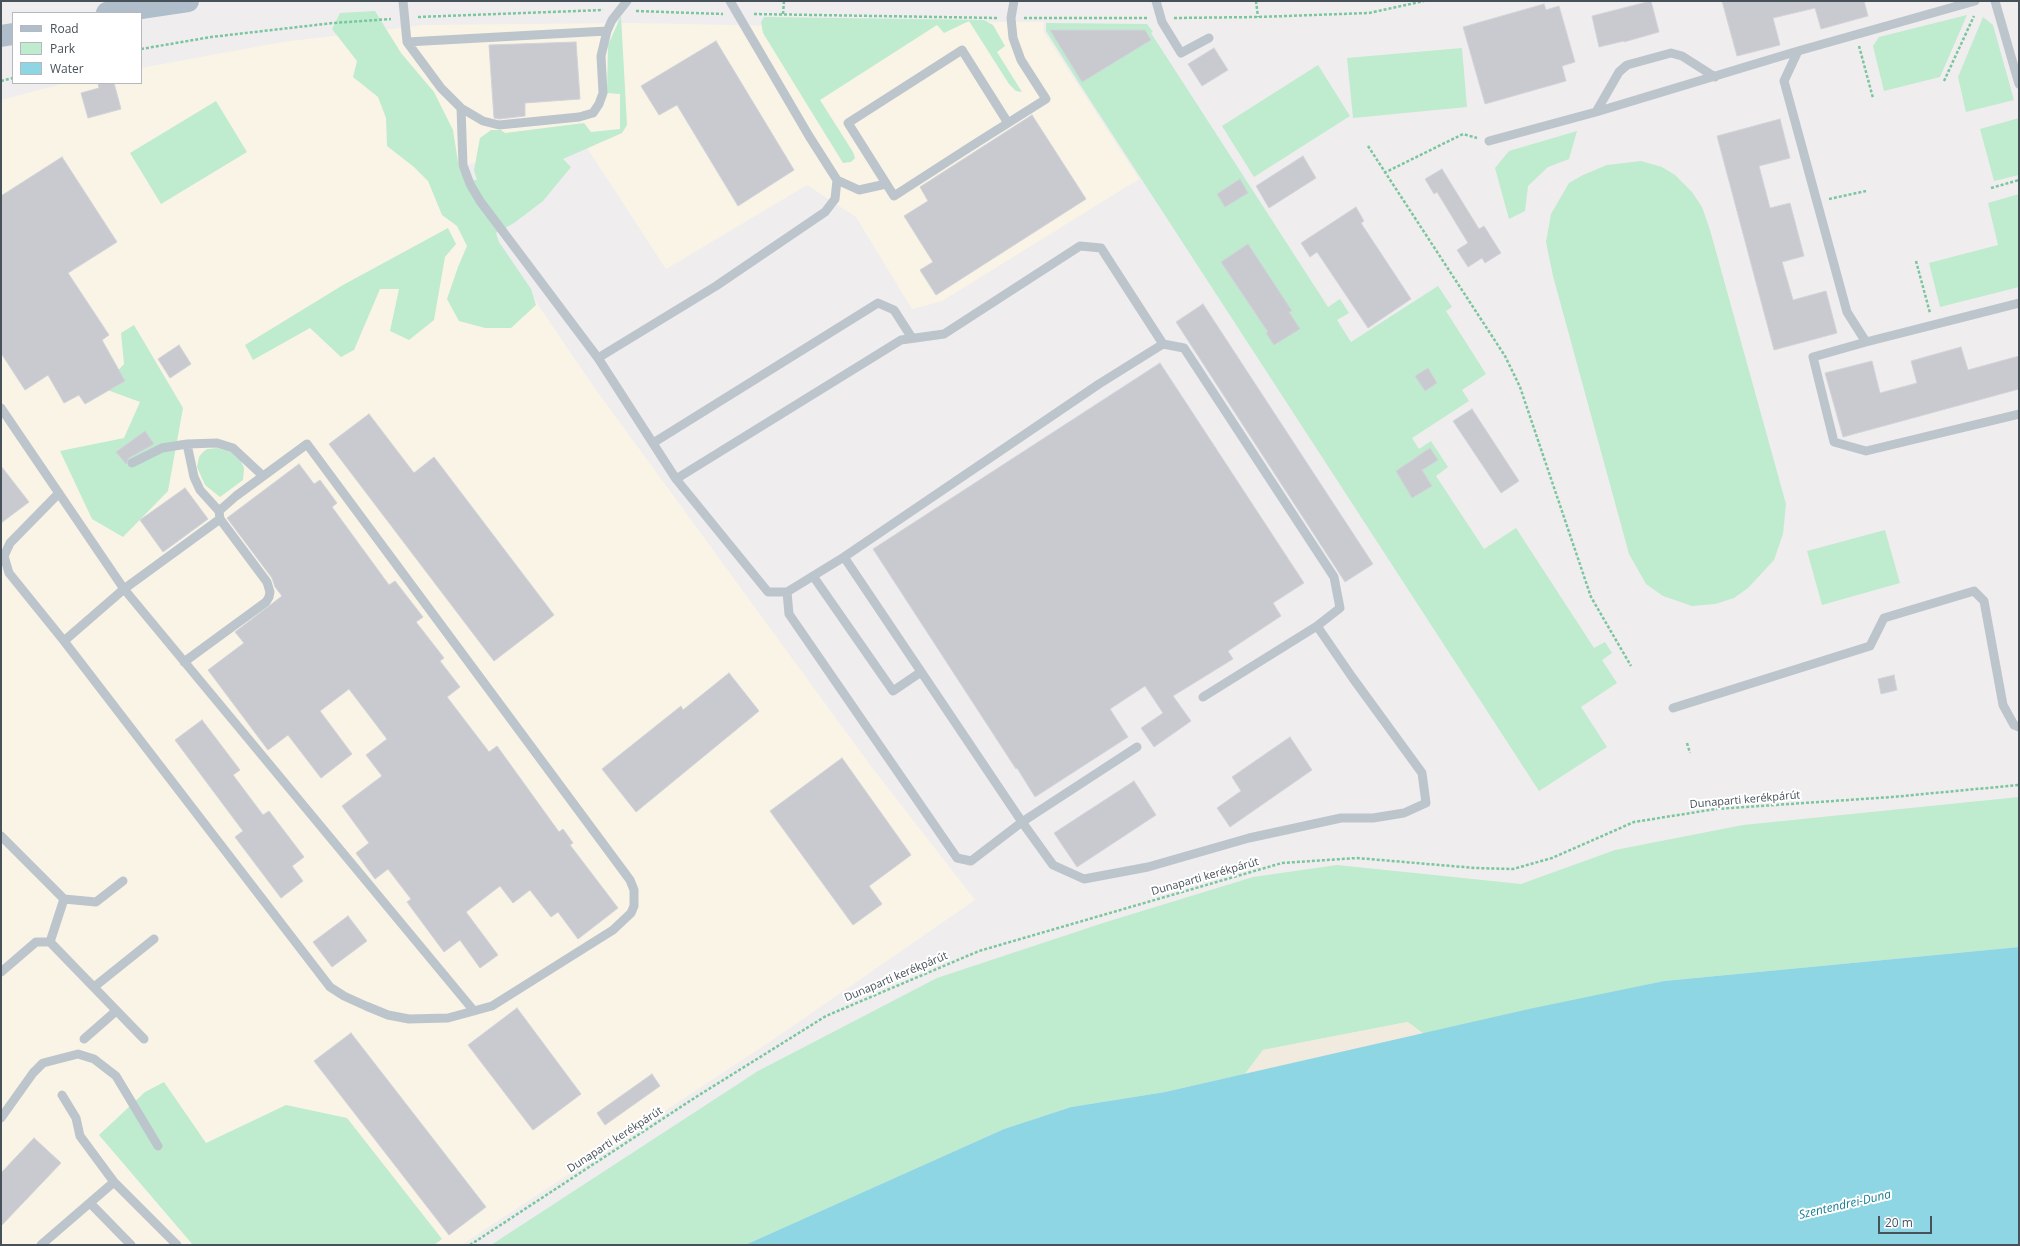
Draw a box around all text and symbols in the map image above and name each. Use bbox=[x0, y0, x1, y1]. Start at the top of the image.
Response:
legend bbox=[12, 12, 142, 84]
text: Road bbox=[50, 20, 79, 37]
text: Park bbox=[50, 40, 75, 57]
text: Water bbox=[50, 60, 84, 77]
street label: Dunaparti kerékpárút bbox=[1689, 789, 1801, 811]
street label: Dunaparti kerékpárút bbox=[1150, 855, 1260, 899]
street label: Dunaparti kerékpárút bbox=[842, 949, 950, 1005]
street label: Dunaparti kerékpárút bbox=[565, 1104, 665, 1176]
water label: Szentendrei-Duna bbox=[1798, 1187, 1892, 1223]
scale bar bbox=[1880, 1208, 1934, 1234]
text: 20 m bbox=[1885, 1214, 1913, 1231]

